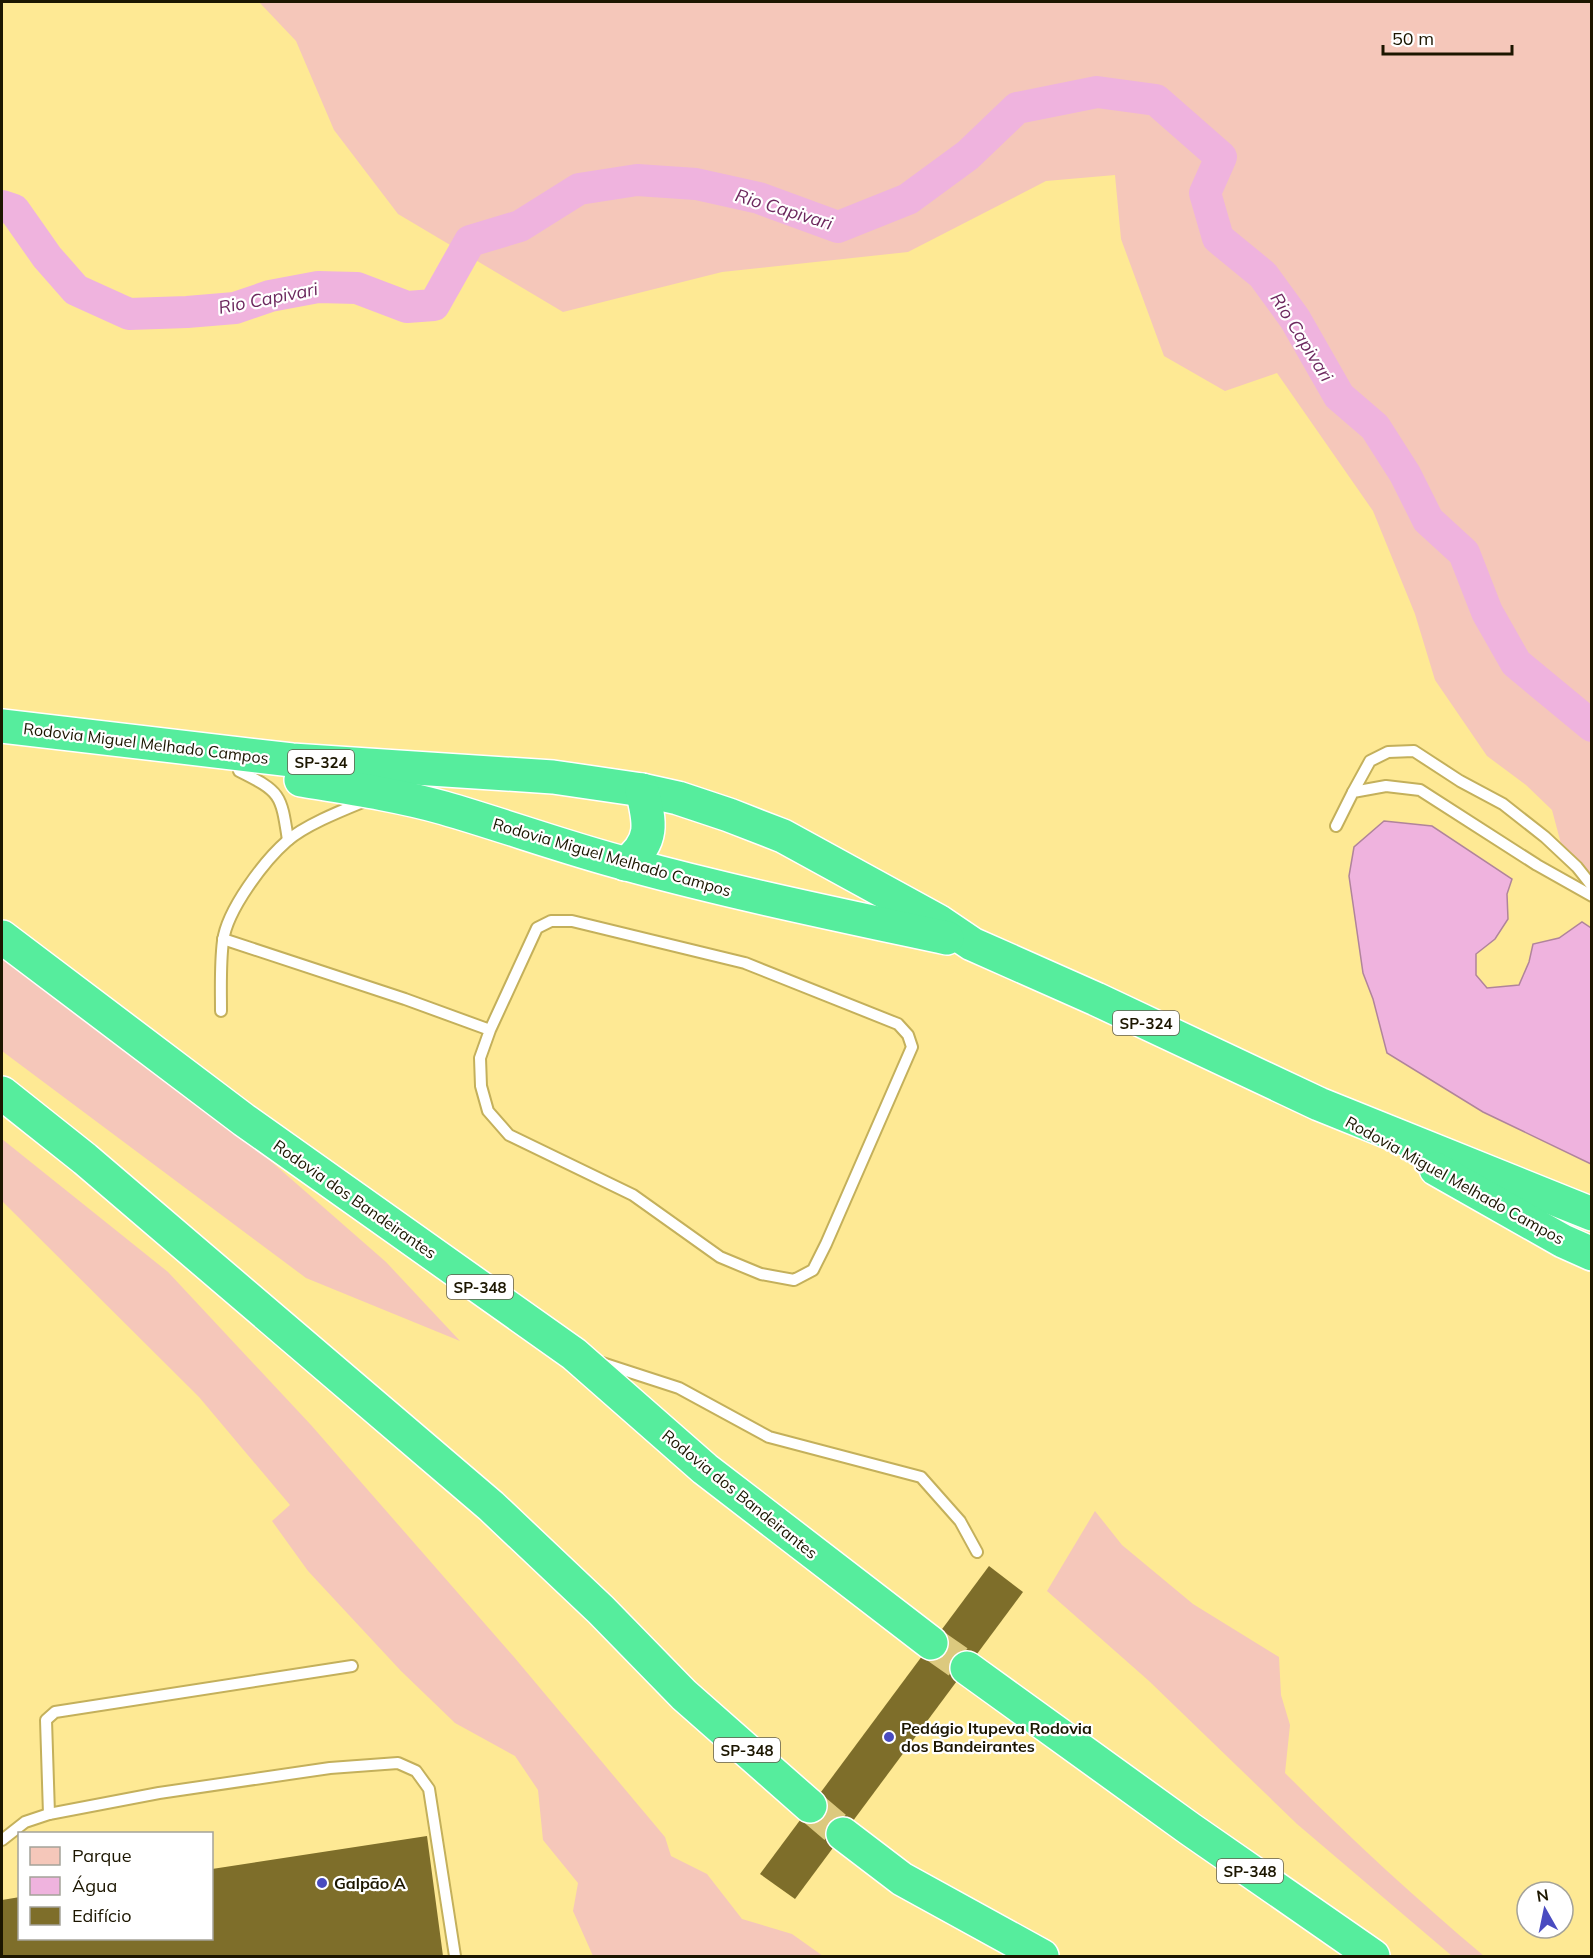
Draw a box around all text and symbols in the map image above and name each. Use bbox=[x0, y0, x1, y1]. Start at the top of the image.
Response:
scale bar bbox=[1383, 18, 1512, 56]
text: 50 m bbox=[1392, 27, 1434, 50]
water label: Rio Capivari bbox=[733, 183, 836, 235]
water label: Rio Capivari bbox=[216, 277, 320, 319]
water label: Rio Capivari bbox=[1266, 288, 1339, 386]
street label: Rodovia Miguel Melhado Campos bbox=[22, 718, 270, 768]
road number: SP-324 bbox=[288, 750, 354, 774]
street label: Rodovia Miguel Melhado Campos bbox=[491, 813, 734, 901]
road number: SP-324 bbox=[1113, 1011, 1179, 1035]
street label: Rodovia Miguel Melhado Campos bbox=[1342, 1111, 1568, 1249]
street label: Rodovia dos Bandeirantes bbox=[270, 1135, 440, 1263]
road number: SP-348 bbox=[447, 1275, 513, 1299]
street label: Rodovia dos Bandeirantes bbox=[658, 1425, 822, 1563]
place label: Pedágio Itupeva Rodovia dos Bandeirantes bbox=[901, 1718, 1092, 1756]
marker: Pedágio Itupeva Rodovia dos Bandeirantes bbox=[882, 1730, 896, 1744]
road number: SP-348 bbox=[714, 1738, 780, 1762]
legend bbox=[18, 1832, 213, 1940]
text: Parque bbox=[72, 1844, 131, 1867]
road number: SP-348 bbox=[1217, 1859, 1283, 1883]
place label: Galpão A bbox=[334, 1873, 406, 1893]
text: Água bbox=[72, 1874, 117, 1897]
marker: Galpão A bbox=[315, 1876, 329, 1890]
north arrow bbox=[1515, 1880, 1575, 1940]
text: N bbox=[1535, 1884, 1550, 1906]
text: Edifício bbox=[72, 1904, 131, 1927]

